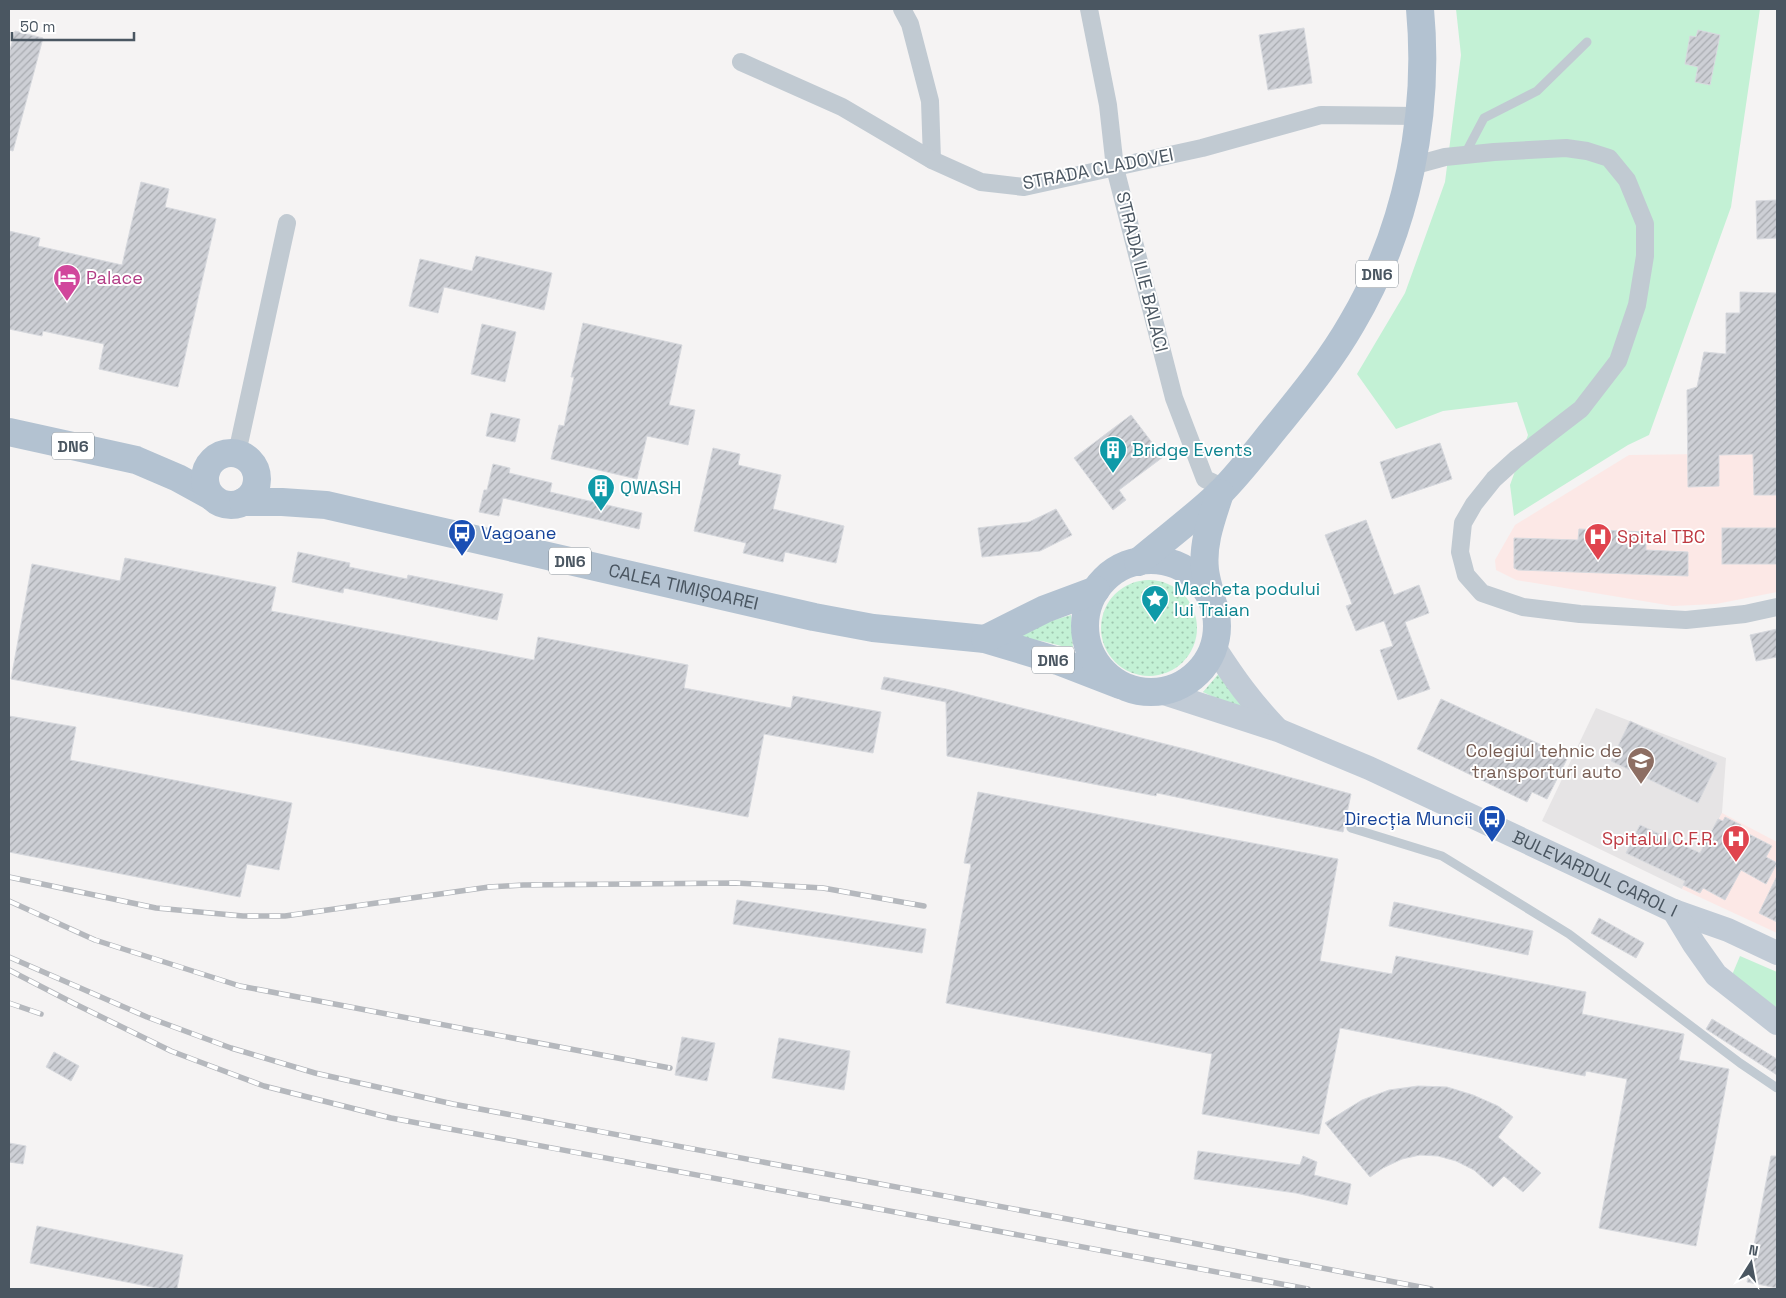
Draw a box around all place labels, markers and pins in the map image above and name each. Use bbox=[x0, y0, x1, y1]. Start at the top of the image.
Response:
hotel icon: Palace bbox=[52, 263, 82, 302]
place label: Palace bbox=[86, 266, 143, 289]
building icon: Bridge Events bbox=[1098, 435, 1128, 474]
place label: Bridge Events bbox=[1132, 438, 1252, 461]
building icon: QWASH bbox=[586, 473, 616, 512]
place label: QWASH bbox=[620, 476, 681, 499]
bus stop icon: Vagoane bbox=[447, 518, 477, 557]
place label: Vagoane bbox=[481, 521, 556, 544]
hospital icon: Spital TBC bbox=[1583, 522, 1613, 561]
place label: Spital TBC bbox=[1617, 525, 1705, 548]
place label: Macheta podului lui Traian bbox=[1174, 577, 1320, 621]
place icon: Macheta podului lui Traian bbox=[1140, 584, 1170, 623]
place label: Colegiul tehnic de transporturi auto bbox=[1466, 739, 1622, 783]
school or university icon: Colegiul tehnic de transporturi auto bbox=[1626, 746, 1656, 785]
bus stop icon: Direcția Muncii bbox=[1477, 804, 1507, 843]
place label: Direcția Muncii bbox=[1344, 807, 1473, 830]
hospital icon: Spitalul C.F.R. bbox=[1721, 824, 1751, 863]
place label: Spitalul C.F.R. bbox=[1602, 827, 1717, 850]

